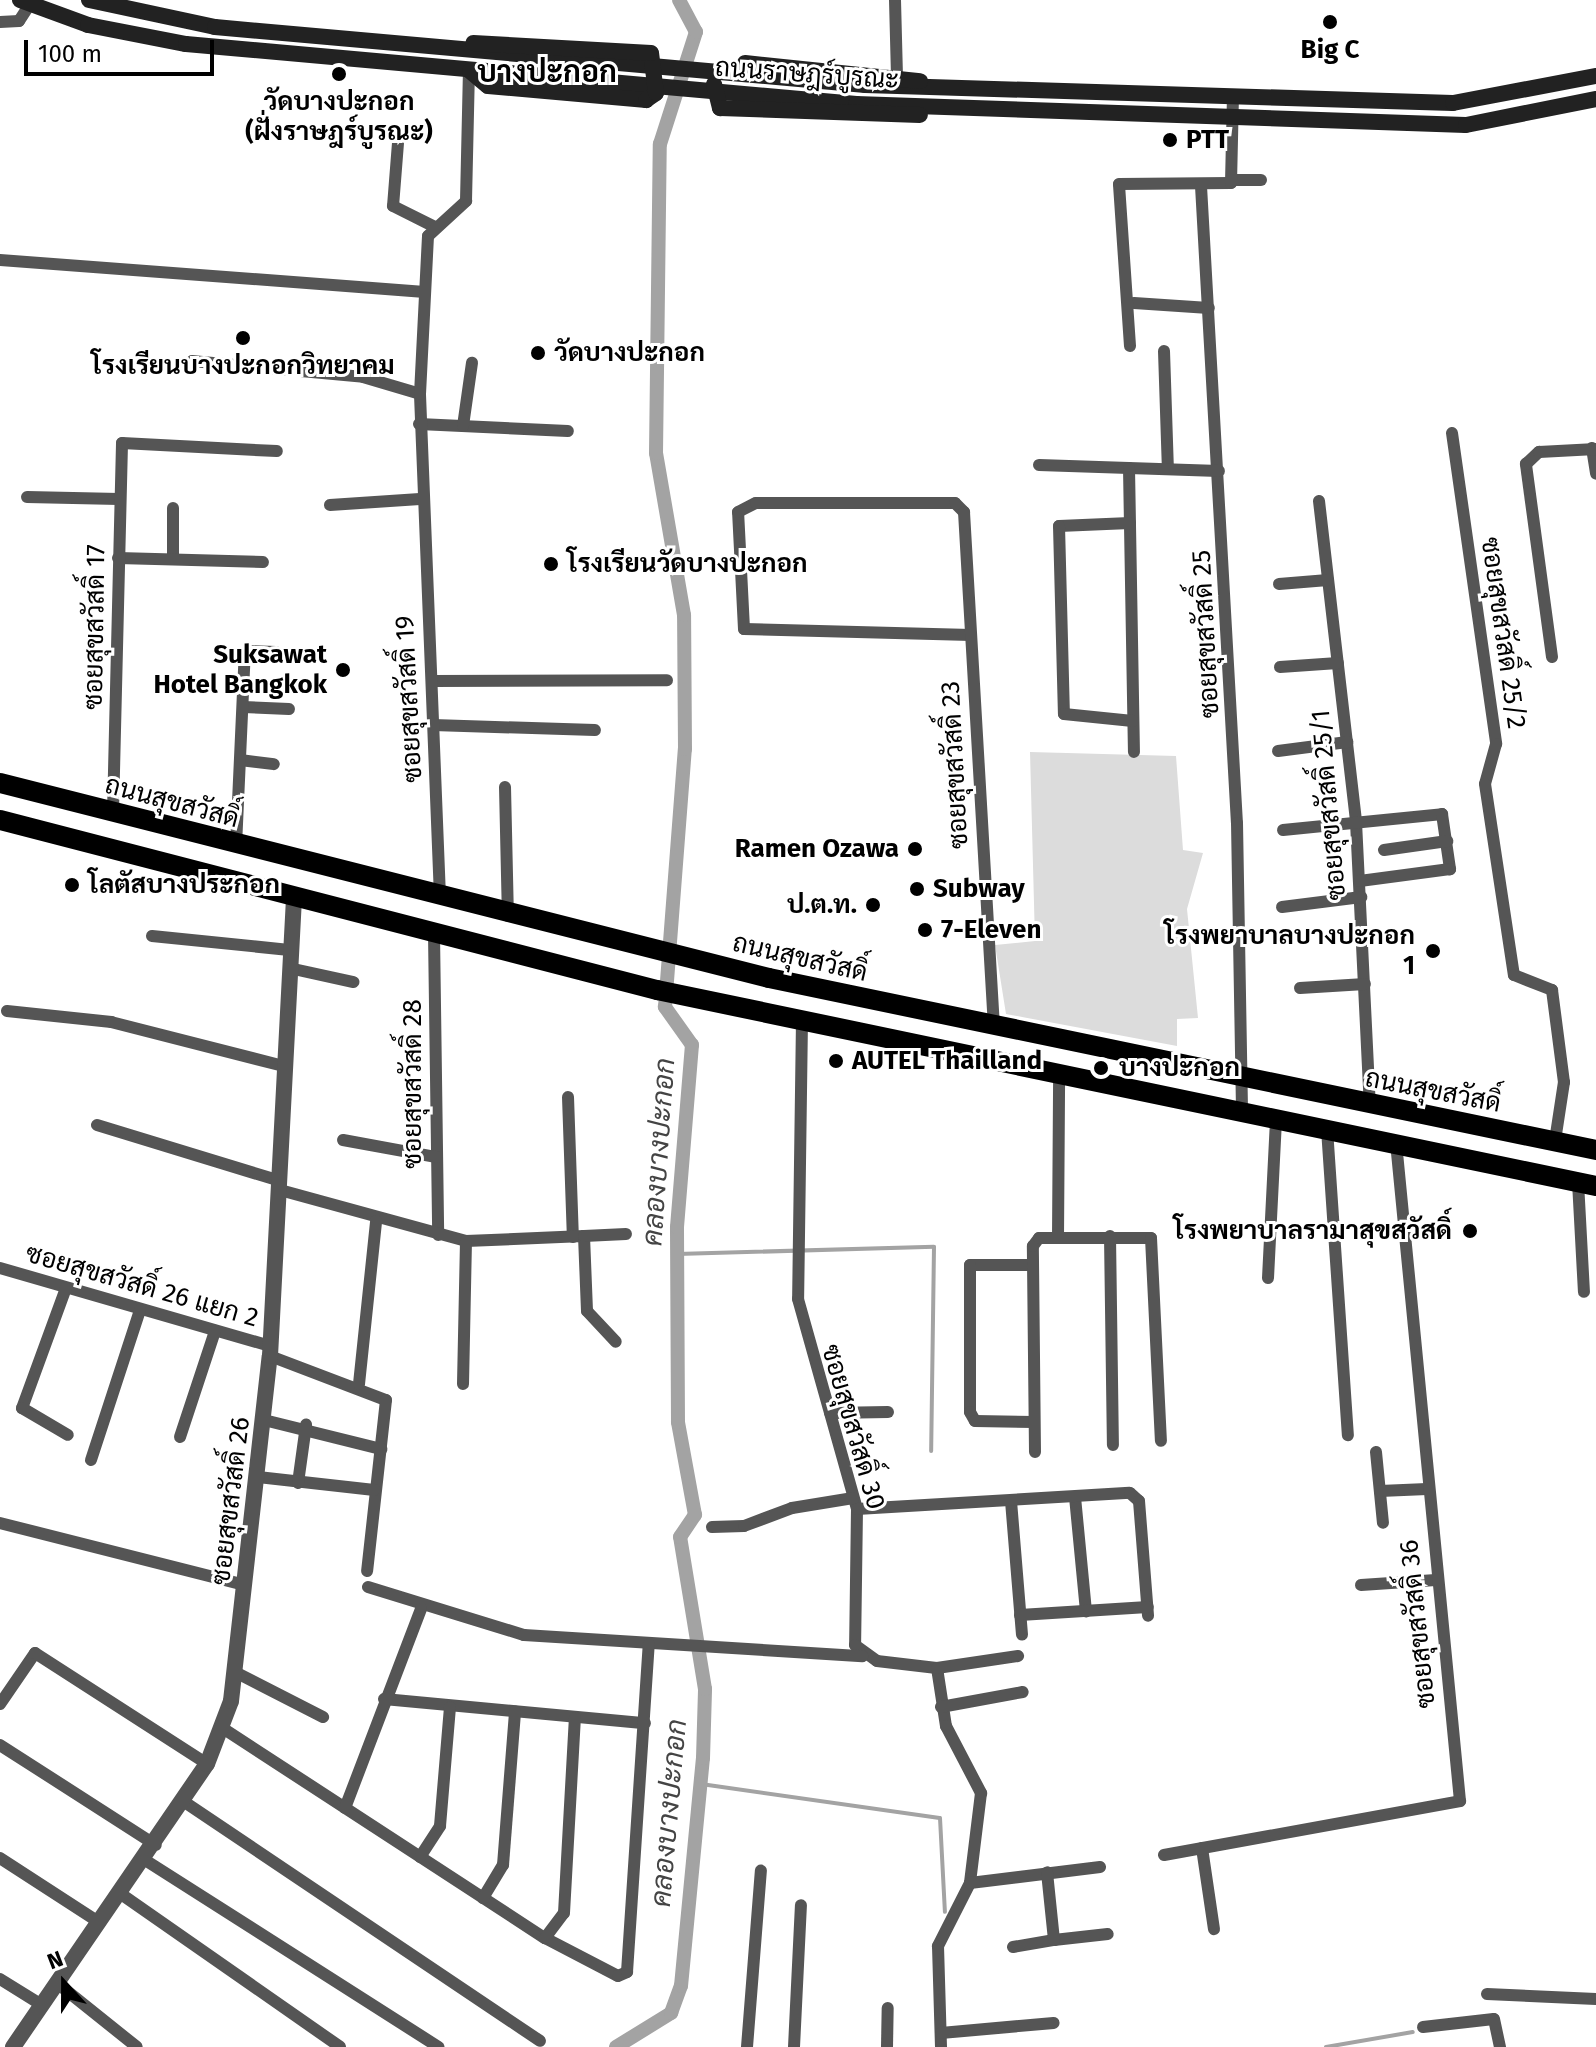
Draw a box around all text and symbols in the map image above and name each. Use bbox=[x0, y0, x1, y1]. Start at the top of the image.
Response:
marker: Big C bbox=[1321, 13, 1339, 31]
scale bar bbox=[28, 24, 218, 74]
place label: Big C bbox=[1301, 34, 1359, 66]
text: 100 m bbox=[38, 40, 102, 68]
street label: ถนนราษฎร์บูรณะ bbox=[714, 52, 900, 96]
district label: บางปะกอก bbox=[477, 54, 617, 90]
marker: วัดบางปะกอก (ฝั่งราษฎร์บูรณะ) bbox=[330, 65, 348, 83]
place label: วัดบางปะกอก (ฝั่งราษฎร์บูรณะ) bbox=[245, 86, 433, 148]
place label: PTT bbox=[1186, 124, 1229, 156]
marker: PTT bbox=[1161, 131, 1179, 149]
marker: โรงเรียนบางปะกอกวิทยาคม bbox=[234, 329, 252, 347]
place label: วัดบางปะกอก bbox=[554, 337, 705, 369]
marker: วัดบางปะกอก bbox=[529, 344, 547, 362]
place label: โรงเรียนบางปะกอกวิทยาคม bbox=[91, 350, 395, 382]
street label: ซอยสุขสวัสดิ์ 25/2 bbox=[1474, 535, 1532, 731]
street label: ซอยสุขสวัสดิ์ 17 bbox=[78, 544, 112, 710]
place label: โรงเรียนวัดบางปะกอก bbox=[567, 548, 808, 580]
street label: ซอยสุขสวัสดิ์ 25 bbox=[1186, 549, 1226, 719]
marker: โรงเรียนวัดบางปะกอก bbox=[542, 555, 560, 573]
street label: ซอยสุขสวัสดิ์ 19 bbox=[389, 615, 429, 783]
place label: Suksawat Hotel Bangkok bbox=[154, 639, 327, 700]
marker: Suksawat Hotel Bangkok bbox=[334, 661, 352, 679]
street label: ซอยสุขสวัสดิ์ 23 bbox=[935, 680, 975, 850]
street label: ซอยสุขสวัสดิ์ 25/1 bbox=[1305, 708, 1353, 902]
street label: ถนนสุขสวัสดิ์ bbox=[101, 769, 243, 835]
place label: Ramen Ozawa bbox=[735, 833, 899, 865]
marker: Ramen Ozawa bbox=[906, 840, 924, 858]
place label: โลตัสบางประกอก bbox=[88, 869, 280, 901]
place label: Subway bbox=[933, 873, 1025, 905]
marker: โลตัสบางประกอก bbox=[63, 876, 81, 894]
marker: Subway bbox=[908, 880, 926, 898]
place label: ป.ต.ท. bbox=[787, 889, 857, 921]
marker: ป.ต.ท. bbox=[864, 896, 882, 914]
place label: 7-Eleven bbox=[941, 914, 1041, 946]
place label: โรงพยาบาลบางปะกอก 1 bbox=[1164, 920, 1415, 982]
marker: 7-Eleven bbox=[916, 921, 934, 939]
street label: ถนนสุขสวัสดิ์ bbox=[729, 927, 871, 989]
marker: โรงพยาบาลบางปะกอก 1 bbox=[1422, 940, 1444, 962]
street label: ซอยสุขสวัสดิ์ 28 bbox=[397, 999, 429, 1169]
place label: AUTEL Thailland bbox=[852, 1045, 1042, 1077]
marker: AUTEL Thailland bbox=[827, 1052, 845, 1070]
place label: บางปะกอก bbox=[1119, 1052, 1240, 1084]
water label: คลองบางปะกอก bbox=[636, 1057, 682, 1247]
marker: บางปะกอก bbox=[1090, 1057, 1112, 1079]
street label: ถนนสุขสวัสดิ์ bbox=[1362, 1063, 1504, 1119]
place label: โรงพยาบาลรามาสุขสวัสดิ์ bbox=[1173, 1215, 1452, 1247]
marker: โรงพยาบาลรามาสุขสวัสดิ์ bbox=[1459, 1220, 1481, 1242]
street label: ซอยสุขสวัสดิ์ 26 แยก 2 bbox=[22, 1238, 262, 1334]
street label: ซอยสุขสวัสดิ์ 30 bbox=[815, 1341, 891, 1513]
street label: ซอยสุขสวัสดิ์ 26 bbox=[205, 1415, 257, 1587]
street label: ซอยสุขสวัสดิ์ 36 bbox=[1394, 1538, 1442, 1710]
water label: คลองบางปะกอก bbox=[644, 1718, 694, 1908]
north arrow bbox=[24, 1943, 104, 2023]
text: N bbox=[44, 1945, 67, 1975]

